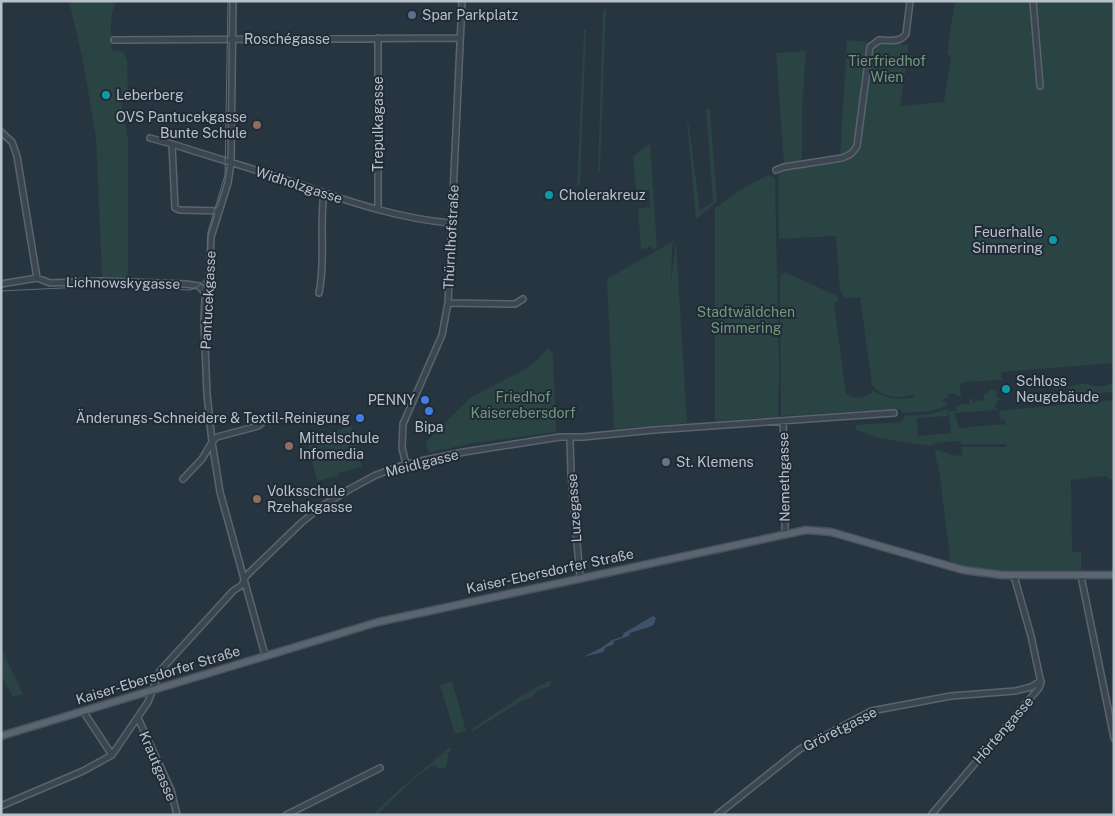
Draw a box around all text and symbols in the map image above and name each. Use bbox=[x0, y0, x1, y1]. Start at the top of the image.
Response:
place label: Spar Parkplatz bbox=[422, 7, 518, 23]
marker: Spar Parkplatz bbox=[406, 9, 418, 21]
street label: Roschégasse bbox=[244, 31, 330, 47]
park label: Tierfriedhof Wien bbox=[848, 53, 926, 85]
street label: Trepulkagasse bbox=[370, 76, 386, 172]
place label: Leberberg bbox=[116, 87, 184, 103]
marker: Leberberg bbox=[100, 89, 112, 101]
place label: OVS Pantucekgasse Bunte Schule bbox=[116, 109, 247, 141]
marker: OVS Pantucekgasse Bunte Schule bbox=[251, 119, 263, 131]
street label: Widholzgasse bbox=[254, 163, 345, 207]
street label: Thürnlhofstraße bbox=[440, 184, 462, 290]
place label: Cholerakreuz bbox=[559, 187, 646, 203]
marker: Cholerakreuz bbox=[543, 189, 555, 201]
place label: Feuerhalle Simmering bbox=[972, 224, 1043, 256]
marker: Feuerhalle Simmering bbox=[1047, 234, 1059, 246]
street label: Pantucekgasse bbox=[197, 250, 219, 350]
street label: Lichnowskygasse bbox=[66, 274, 180, 292]
park label: Stadtwäldchen Simmering bbox=[697, 304, 795, 336]
place label: Schloss Neugebäude bbox=[1016, 373, 1099, 405]
marker: Schloss Neugebäude bbox=[1000, 383, 1012, 395]
park label: Friedhof Kaiserebersdorf bbox=[470, 389, 576, 421]
place label: PENNY bbox=[368, 392, 415, 408]
marker: PENNY bbox=[419, 394, 431, 406]
marker: Bipa bbox=[423, 405, 435, 417]
place label: Änderungs-Schneidere & Textil-Reinigung bbox=[76, 408, 350, 426]
marker: Änderungs-Schneidere & Textil-Reinigung bbox=[354, 412, 366, 424]
place label: Bipa bbox=[415, 419, 443, 435]
place label: Mittelschule Infomedia bbox=[299, 430, 380, 462]
street label: Nemethgasse bbox=[775, 432, 793, 522]
marker: Mittelschule Infomedia bbox=[283, 440, 295, 452]
street label: Meidlgasse bbox=[384, 446, 460, 480]
place label: St. Klemens bbox=[676, 454, 754, 470]
marker: St. Klemens bbox=[660, 456, 672, 468]
street label: Luzegasse bbox=[564, 473, 584, 543]
place label: Volksschule Rzehakgasse bbox=[267, 483, 353, 515]
marker: Volksschule Rzehakgasse bbox=[251, 493, 263, 505]
street label: Kaiser-Ebersdorfer Straße bbox=[465, 545, 635, 597]
street label: Kaiser-Ebersdorfer Straße bbox=[74, 642, 242, 708]
street label: Hörtengasse bbox=[970, 693, 1036, 767]
street label: Gröretgasse bbox=[801, 704, 879, 754]
street label: Krautgasse bbox=[136, 729, 180, 803]

